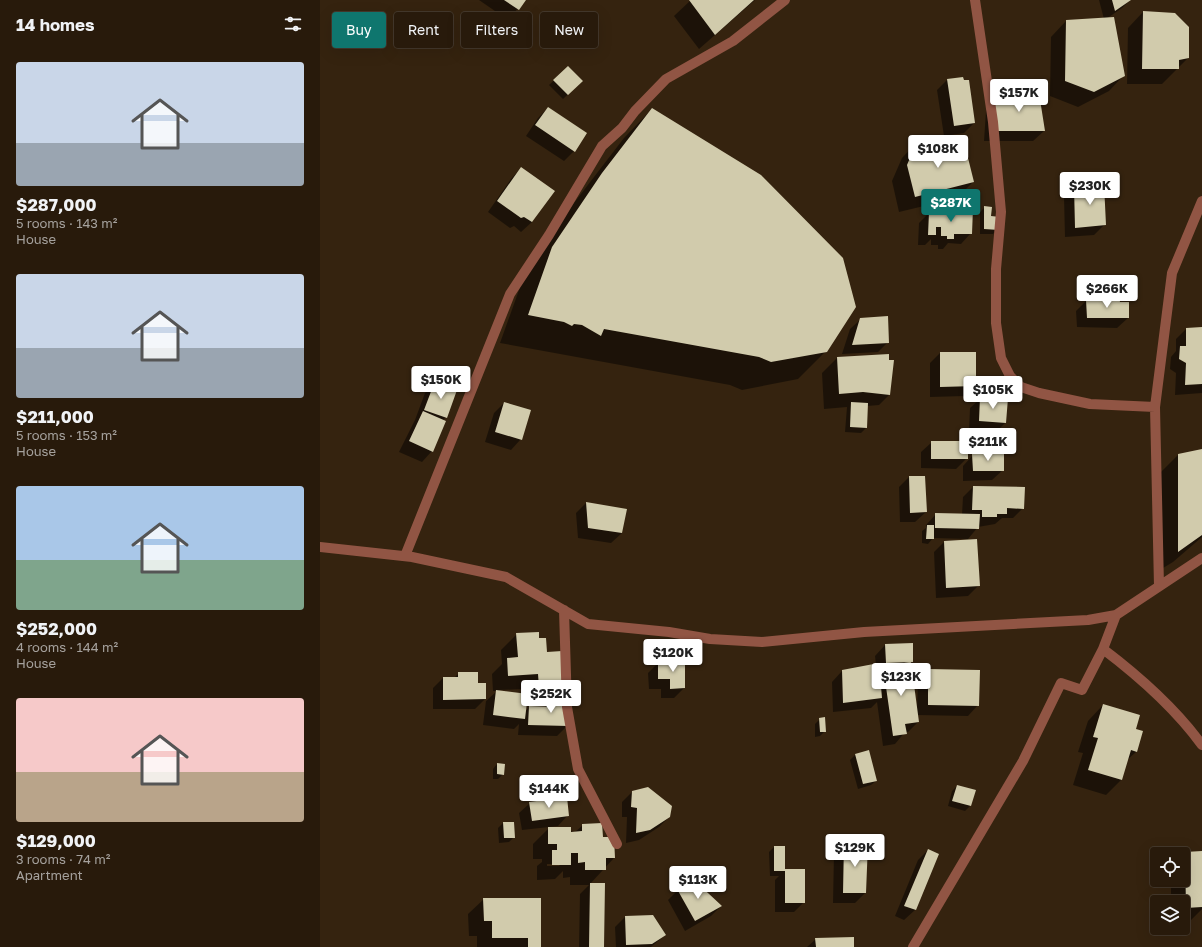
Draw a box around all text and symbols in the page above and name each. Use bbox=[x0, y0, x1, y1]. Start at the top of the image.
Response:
chip: Buy bbox=[332, 12, 386, 48]
chip: Rent bbox=[394, 12, 453, 48]
chip: Filters bbox=[461, 12, 532, 48]
chip: New bbox=[540, 12, 598, 48]
icon: filters bbox=[282, 13, 304, 35]
text: 14 homes bbox=[16, 14, 95, 35]
pin: $157K bbox=[991, 79, 1047, 113]
text: $157K bbox=[999, 84, 1039, 100]
icon: home bbox=[124, 88, 196, 160]
pin: $108K bbox=[910, 135, 966, 169]
text: $108K bbox=[917, 140, 959, 156]
pin: $230K bbox=[1062, 172, 1118, 206]
text: $230K bbox=[1069, 177, 1111, 193]
pin: $287K bbox=[923, 189, 979, 223]
text: $287,000 bbox=[16, 194, 97, 215]
text: $287K bbox=[930, 194, 972, 210]
text: 5 rooms · 143 m² bbox=[16, 215, 117, 231]
text: House bbox=[16, 231, 56, 247]
pin: $266K bbox=[1079, 275, 1135, 309]
text: $266K bbox=[1086, 280, 1128, 296]
icon: home bbox=[124, 300, 196, 372]
pin: $150K bbox=[413, 366, 469, 400]
text: $150K bbox=[420, 371, 462, 387]
pin: $105K bbox=[965, 376, 1021, 410]
text: $105K bbox=[972, 381, 1014, 397]
text: $211,000 bbox=[16, 406, 94, 427]
text: 5 rooms · 153 m² bbox=[16, 427, 117, 443]
pin: $211K bbox=[960, 428, 1016, 462]
text: $211K bbox=[968, 433, 1008, 449]
text: House bbox=[16, 443, 56, 459]
icon: home bbox=[124, 512, 196, 584]
text: $252,000 bbox=[16, 618, 97, 639]
text: 4 rooms · 144 m² bbox=[16, 639, 118, 655]
pin: $120K bbox=[645, 639, 701, 673]
text: $120K bbox=[652, 644, 694, 660]
text: House bbox=[16, 655, 56, 671]
pin: $123K bbox=[873, 663, 929, 697]
text: $123K bbox=[881, 668, 921, 684]
pin: $252K bbox=[523, 680, 579, 714]
text: $252K bbox=[530, 685, 572, 701]
icon: home bbox=[124, 724, 196, 796]
pin: $144K bbox=[521, 775, 577, 809]
text: $144K bbox=[528, 780, 570, 796]
text: $129,000 bbox=[16, 830, 96, 851]
pin: $129K bbox=[827, 834, 883, 868]
text: $129K bbox=[834, 839, 876, 855]
map controls bbox=[1150, 847, 1190, 935]
button: locate bbox=[1150, 847, 1190, 887]
text: 3 rooms · 74 m² bbox=[16, 851, 110, 867]
pin: $113K bbox=[670, 866, 726, 900]
text: Apartment bbox=[16, 867, 83, 883]
text: $113K bbox=[678, 871, 718, 887]
button: layers bbox=[1150, 895, 1190, 935]

